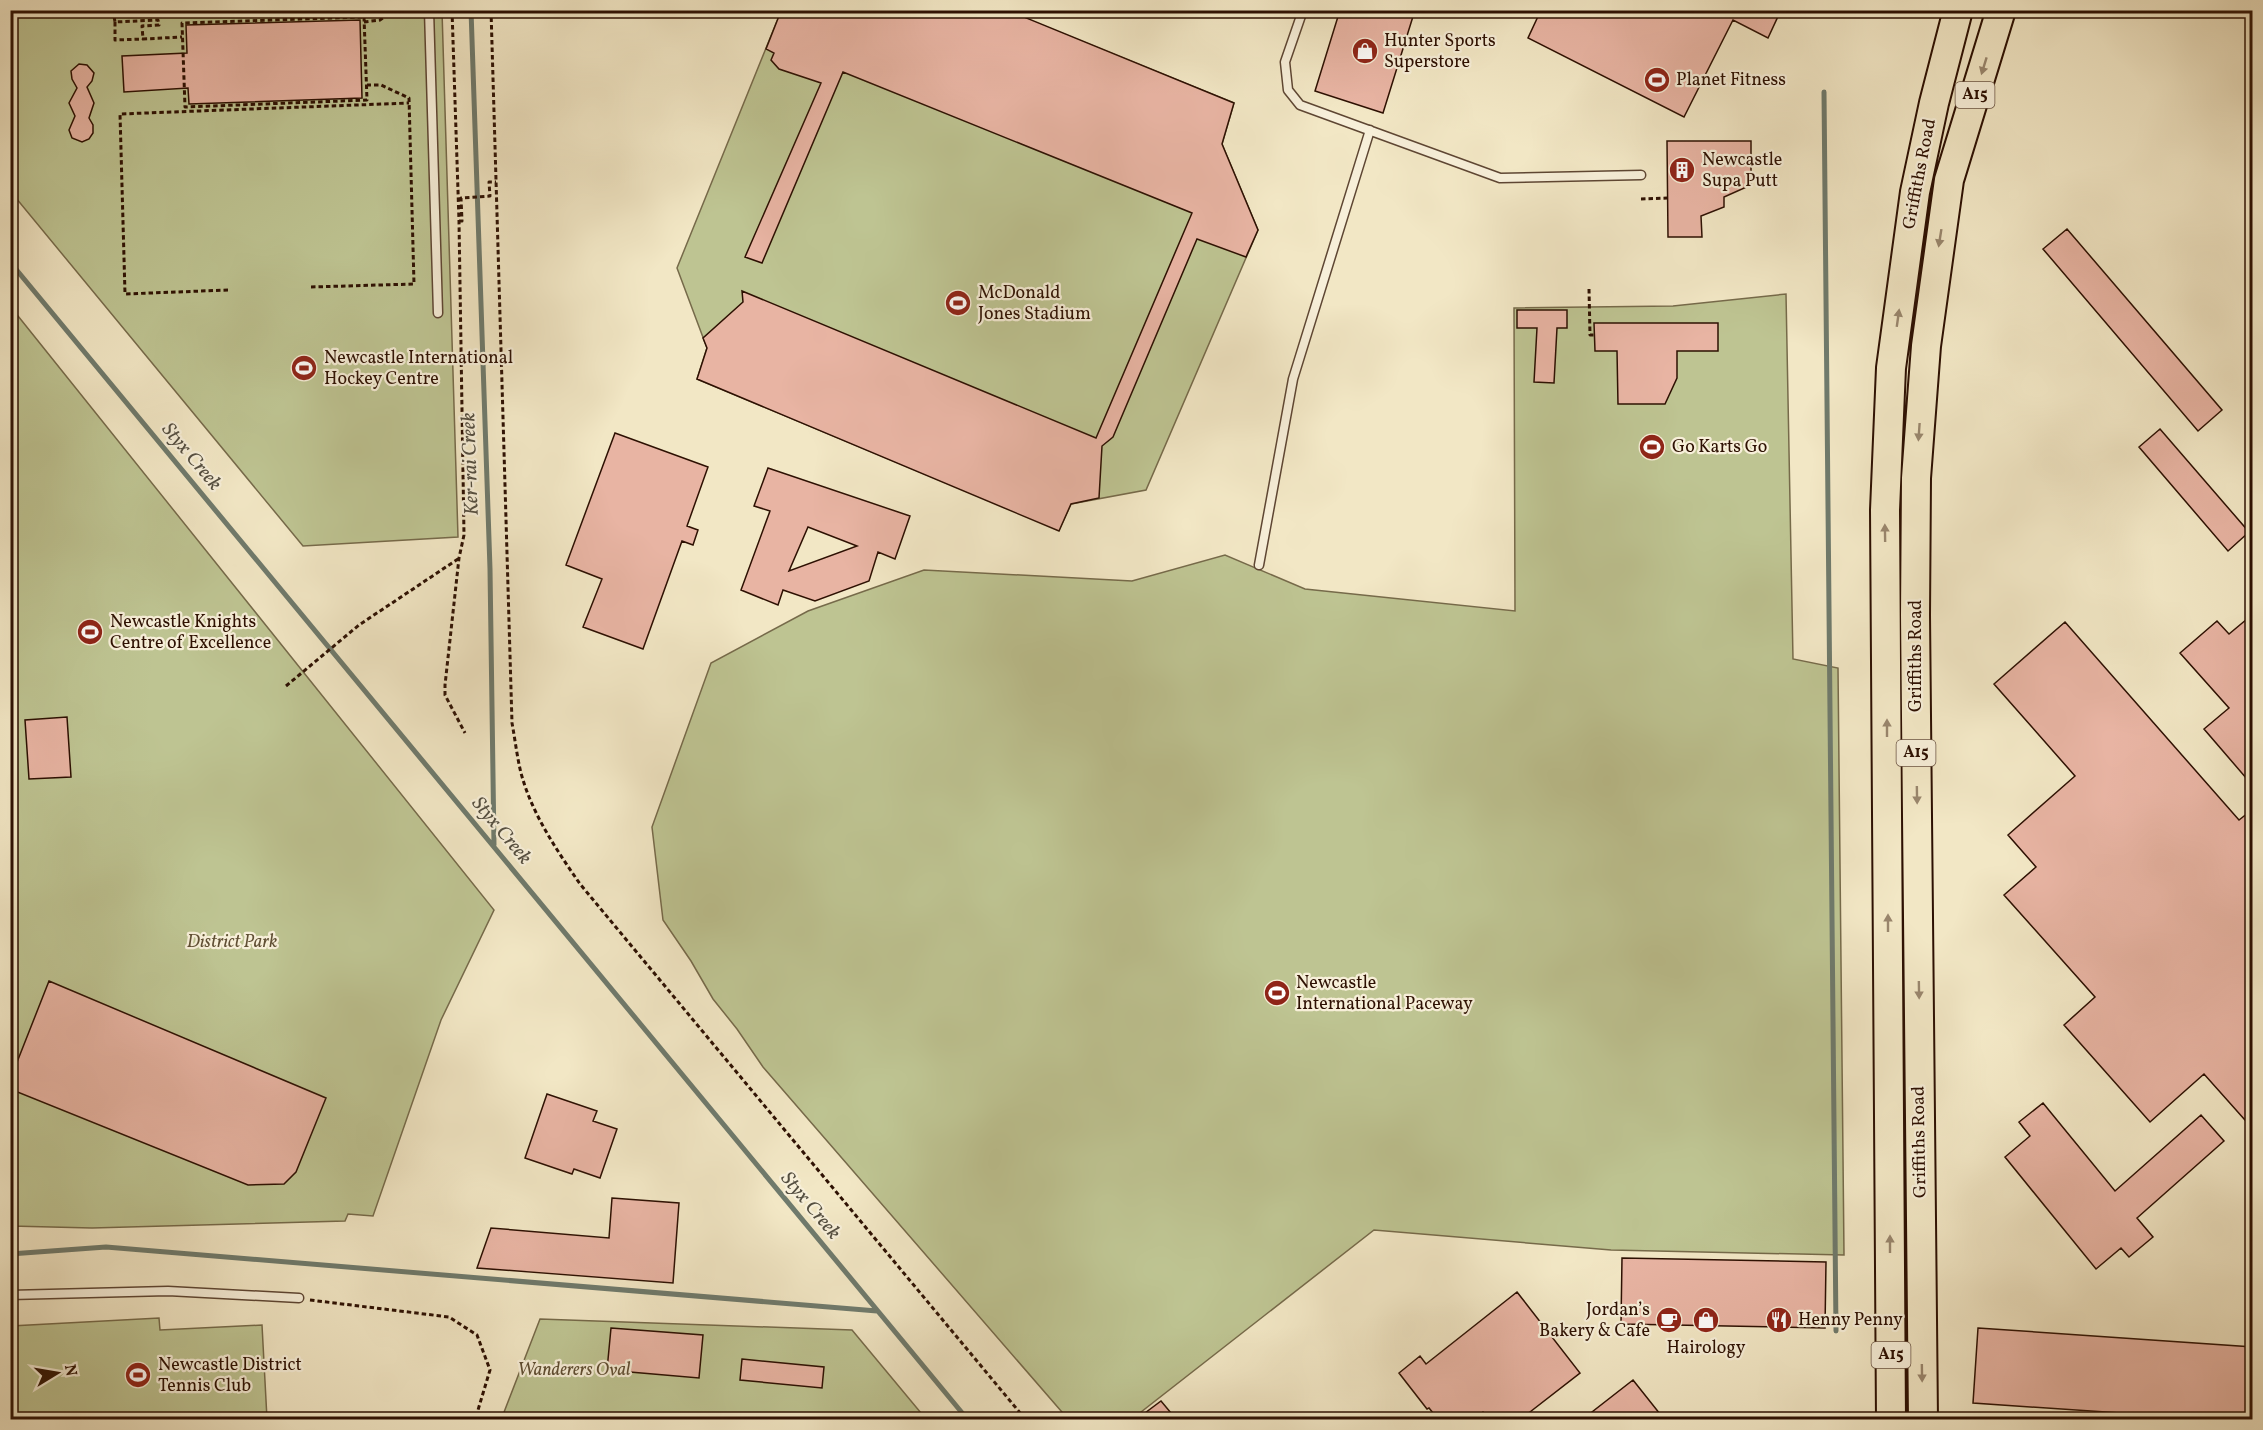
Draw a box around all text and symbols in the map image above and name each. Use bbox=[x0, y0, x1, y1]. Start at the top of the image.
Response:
place label: Hunter Sports Superstore bbox=[1384, 29, 1496, 75]
shop icon: Hunter Sports Superstore bbox=[1350, 36, 1380, 66]
one-way arrow bbox=[1979, 58, 1988, 76]
sports icon: Planet Fitness bbox=[1642, 65, 1672, 95]
place label: Planet Fitness bbox=[1676, 68, 1786, 93]
road number: A15 bbox=[1956, 82, 1994, 108]
street label: Griffiths Road bbox=[1897, 117, 1943, 231]
place label: Newcastle Supa Putt bbox=[1702, 148, 1782, 194]
building icon: Newcastle Supa Putt bbox=[1667, 155, 1697, 185]
one-way arrow bbox=[1936, 229, 1945, 248]
place label: McDonald Jones Stadium bbox=[978, 281, 1091, 327]
sports icon: McDonald Jones Stadium bbox=[943, 288, 973, 318]
one-way arrow bbox=[1893, 308, 1902, 327]
place label: Newcastle International Hockey Centre bbox=[324, 346, 513, 392]
sports icon: Newcastle International Hockey Centre bbox=[289, 353, 319, 383]
water label: Ker-rai Creek bbox=[455, 412, 487, 516]
water label: Styx Creek bbox=[154, 417, 228, 497]
one-way arrow bbox=[1915, 423, 1924, 442]
sports icon: Go Karts Go bbox=[1637, 432, 1667, 462]
place label: Go Karts Go bbox=[1672, 435, 1767, 460]
one-way arrow bbox=[1880, 523, 1890, 542]
street label: Griffiths Road bbox=[1904, 600, 1929, 712]
place label: Newcastle Knights Centre of Excellence bbox=[110, 610, 271, 656]
sports icon: Newcastle Knights Centre of Excellence bbox=[75, 617, 105, 647]
one-way arrow bbox=[1882, 718, 1892, 737]
road number: A15 bbox=[1896, 740, 1936, 766]
one-way arrow bbox=[1912, 785, 1922, 804]
water label: Styx Creek bbox=[464, 791, 538, 871]
one-way arrow bbox=[1883, 913, 1893, 932]
park label: District Park bbox=[187, 930, 277, 955]
place label: Newcastle International Paceway bbox=[1296, 971, 1473, 1017]
sports icon: Newcastle International Paceway bbox=[1262, 978, 1292, 1008]
one-way arrow bbox=[1914, 980, 1923, 999]
street label: Griffiths Road bbox=[1907, 1086, 1933, 1198]
water label: Styx Creek bbox=[773, 1166, 847, 1246]
one-way arrow bbox=[1885, 1234, 1895, 1253]
place label: Jordan’s Bakery & Cafe bbox=[1539, 1298, 1650, 1344]
cafe icon: Jordan’s Bakery & Cafe bbox=[1654, 1305, 1684, 1335]
shop icon: Hairology bbox=[1691, 1305, 1721, 1335]
restaurant icon: Henny Penny bbox=[1764, 1305, 1794, 1335]
place label: Henny Penny bbox=[1798, 1308, 1903, 1333]
place label: Hairology bbox=[1667, 1336, 1746, 1361]
road number: A15 bbox=[1872, 1342, 1910, 1368]
north arrow bbox=[27, 1343, 87, 1403]
place label: Newcastle District Tennis Club bbox=[158, 1353, 302, 1399]
park label: Wanderers Oval bbox=[518, 1358, 631, 1383]
sports icon: Newcastle District Tennis Club bbox=[123, 1360, 153, 1390]
text: N bbox=[58, 1363, 82, 1379]
one-way arrow bbox=[1918, 1364, 1927, 1383]

